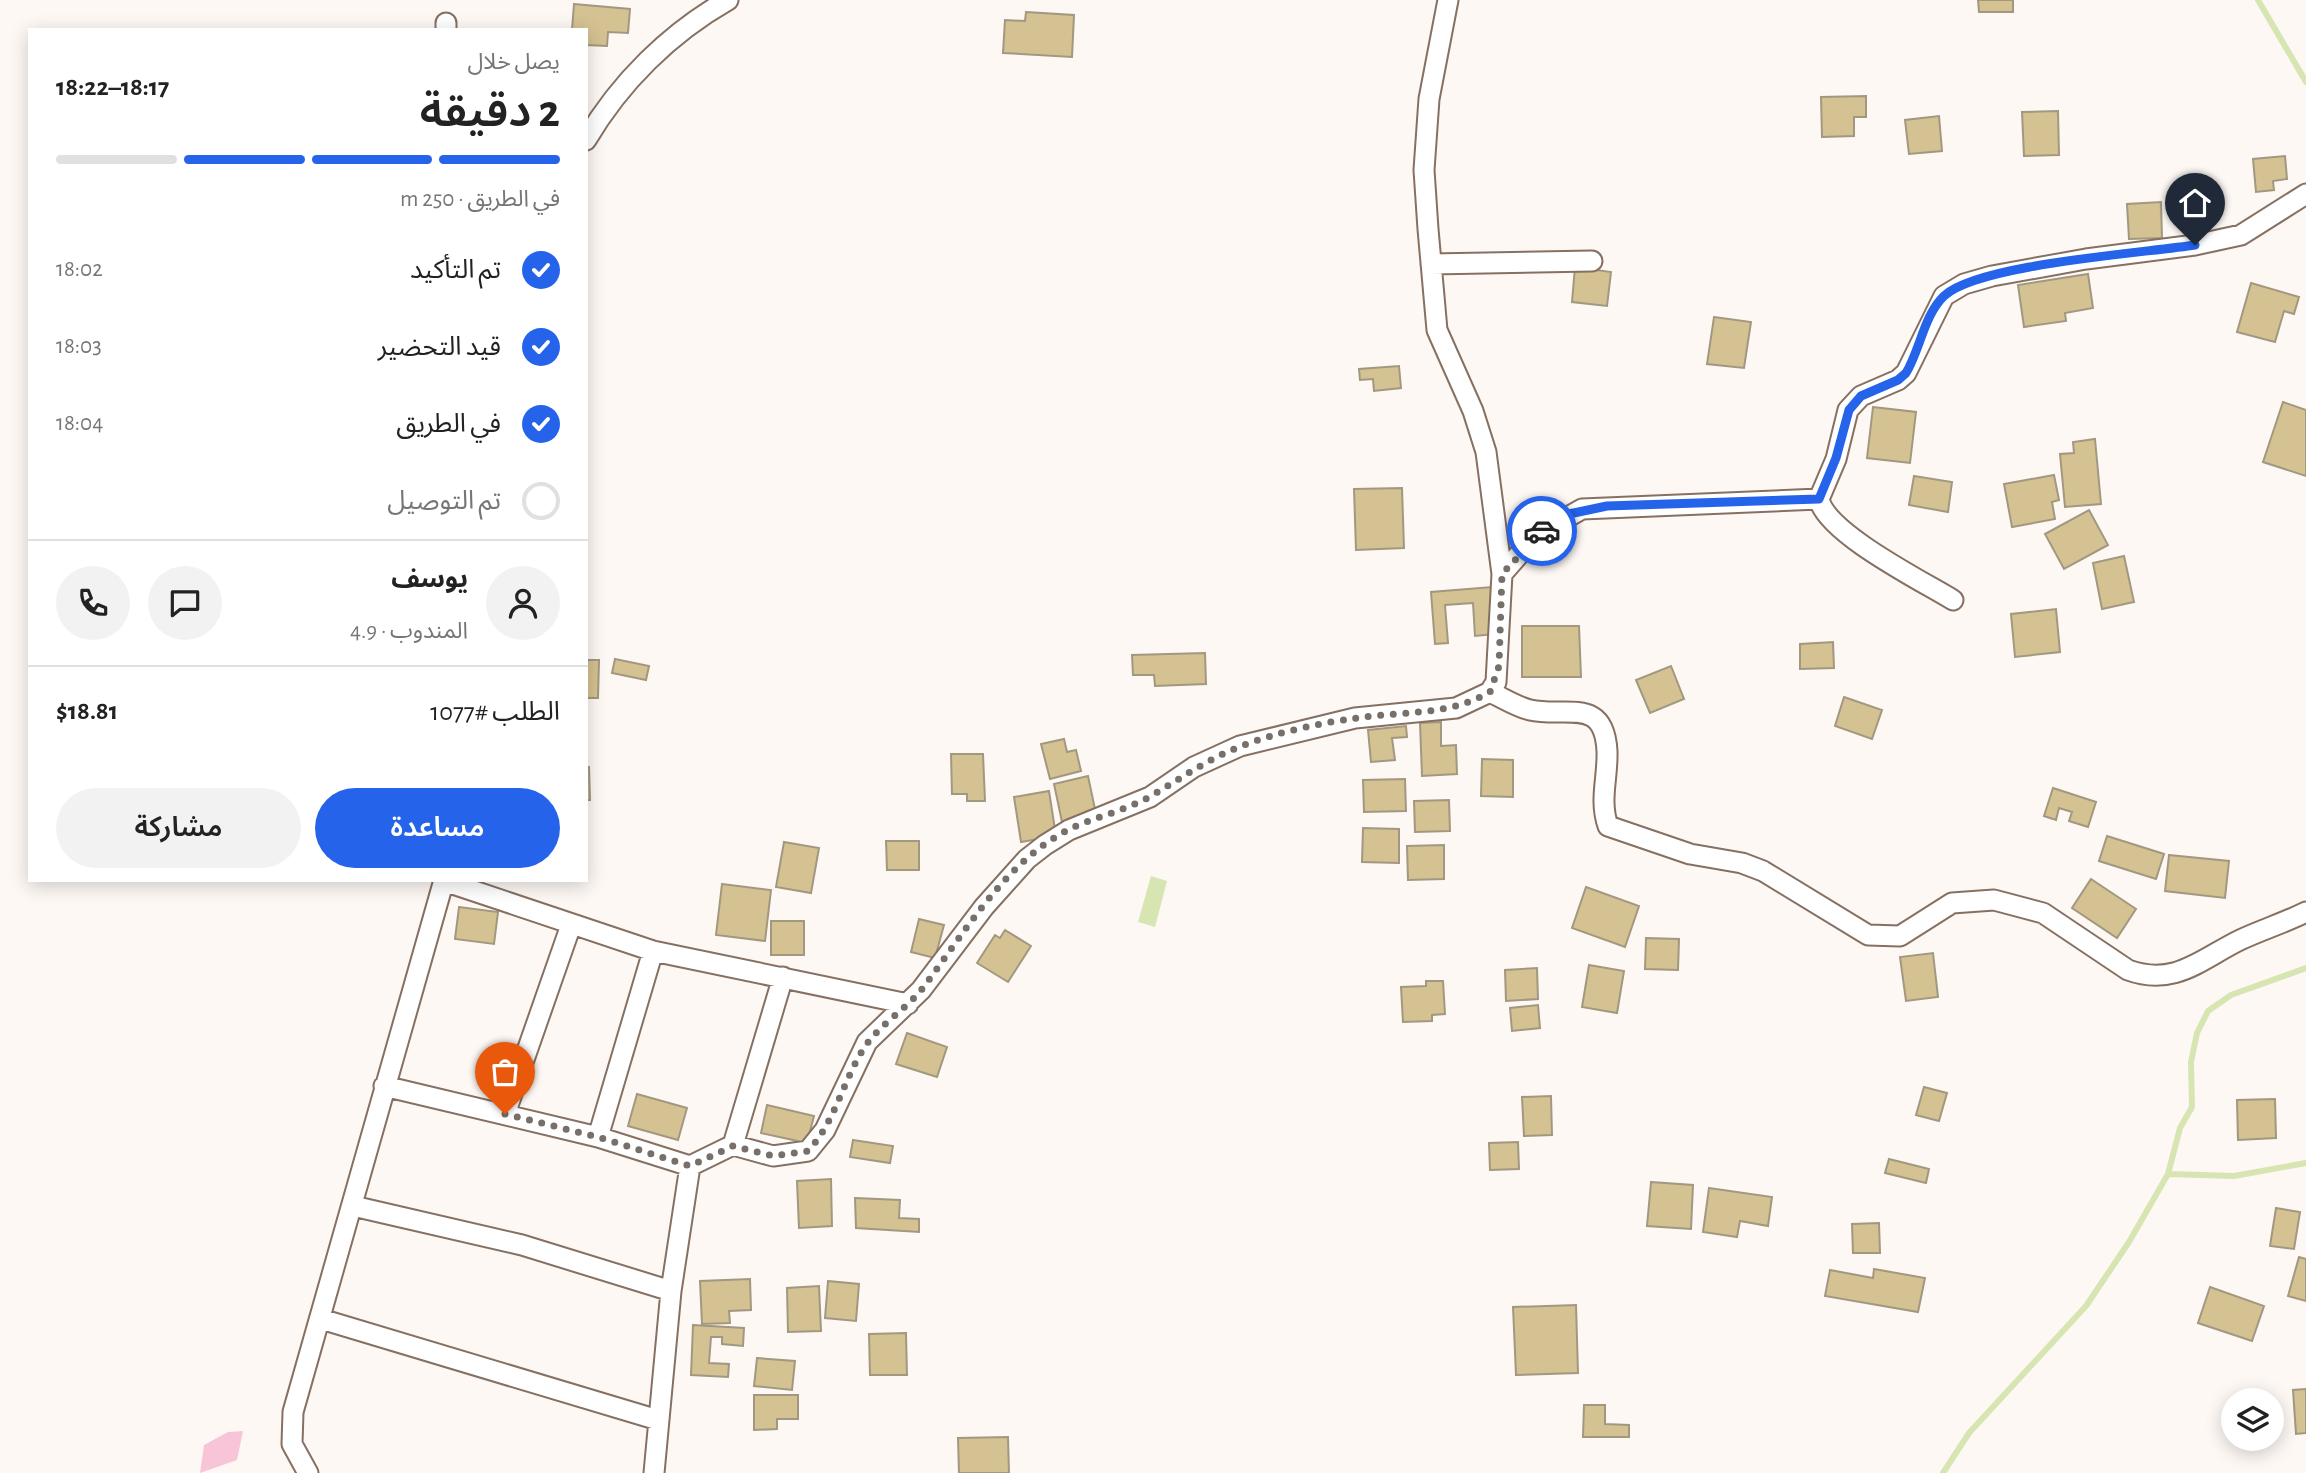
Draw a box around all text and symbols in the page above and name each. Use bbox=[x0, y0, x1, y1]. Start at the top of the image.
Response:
text: يصل خلال bbox=[467, 51, 560, 74]
text: 18:17–18:22 bbox=[56, 74, 169, 100]
text: 2 دقيقة bbox=[420, 89, 560, 135]
pin bbox=[2165, 173, 2225, 245]
icon: home bbox=[2176, 184, 2214, 222]
text: في الطريق · 250 m bbox=[400, 188, 560, 211]
icon: check bbox=[522, 251, 560, 289]
text: تم التأكيد bbox=[410, 257, 501, 283]
text: 18:02 bbox=[56, 258, 103, 281]
icon: check bbox=[522, 328, 560, 366]
text: قيد التحضير bbox=[378, 334, 501, 360]
text: 18:03 bbox=[56, 335, 102, 358]
icon: check bbox=[522, 405, 560, 443]
text: في الطريق bbox=[396, 411, 501, 437]
text: 18:04 bbox=[56, 412, 103, 435]
text: تم التوصيل bbox=[387, 488, 501, 514]
courier bbox=[1507, 496, 1577, 566]
icon: car bbox=[1523, 512, 1561, 550]
button: phone bbox=[56, 566, 130, 640]
button: chat bbox=[148, 566, 222, 640]
text: يوسف bbox=[391, 566, 468, 592]
button: person bbox=[486, 566, 560, 640]
text: المندوب · 4.9 bbox=[350, 620, 468, 643]
text: $18.81 bbox=[56, 698, 118, 724]
text: الطلب #1077 bbox=[430, 699, 560, 725]
button: مشاركة bbox=[56, 788, 301, 868]
button: مساعدة bbox=[315, 788, 560, 868]
pin bbox=[475, 1042, 535, 1114]
icon: bag bbox=[486, 1053, 524, 1091]
map controls bbox=[2221, 1388, 2284, 1451]
button: layers bbox=[2221, 1388, 2284, 1451]

